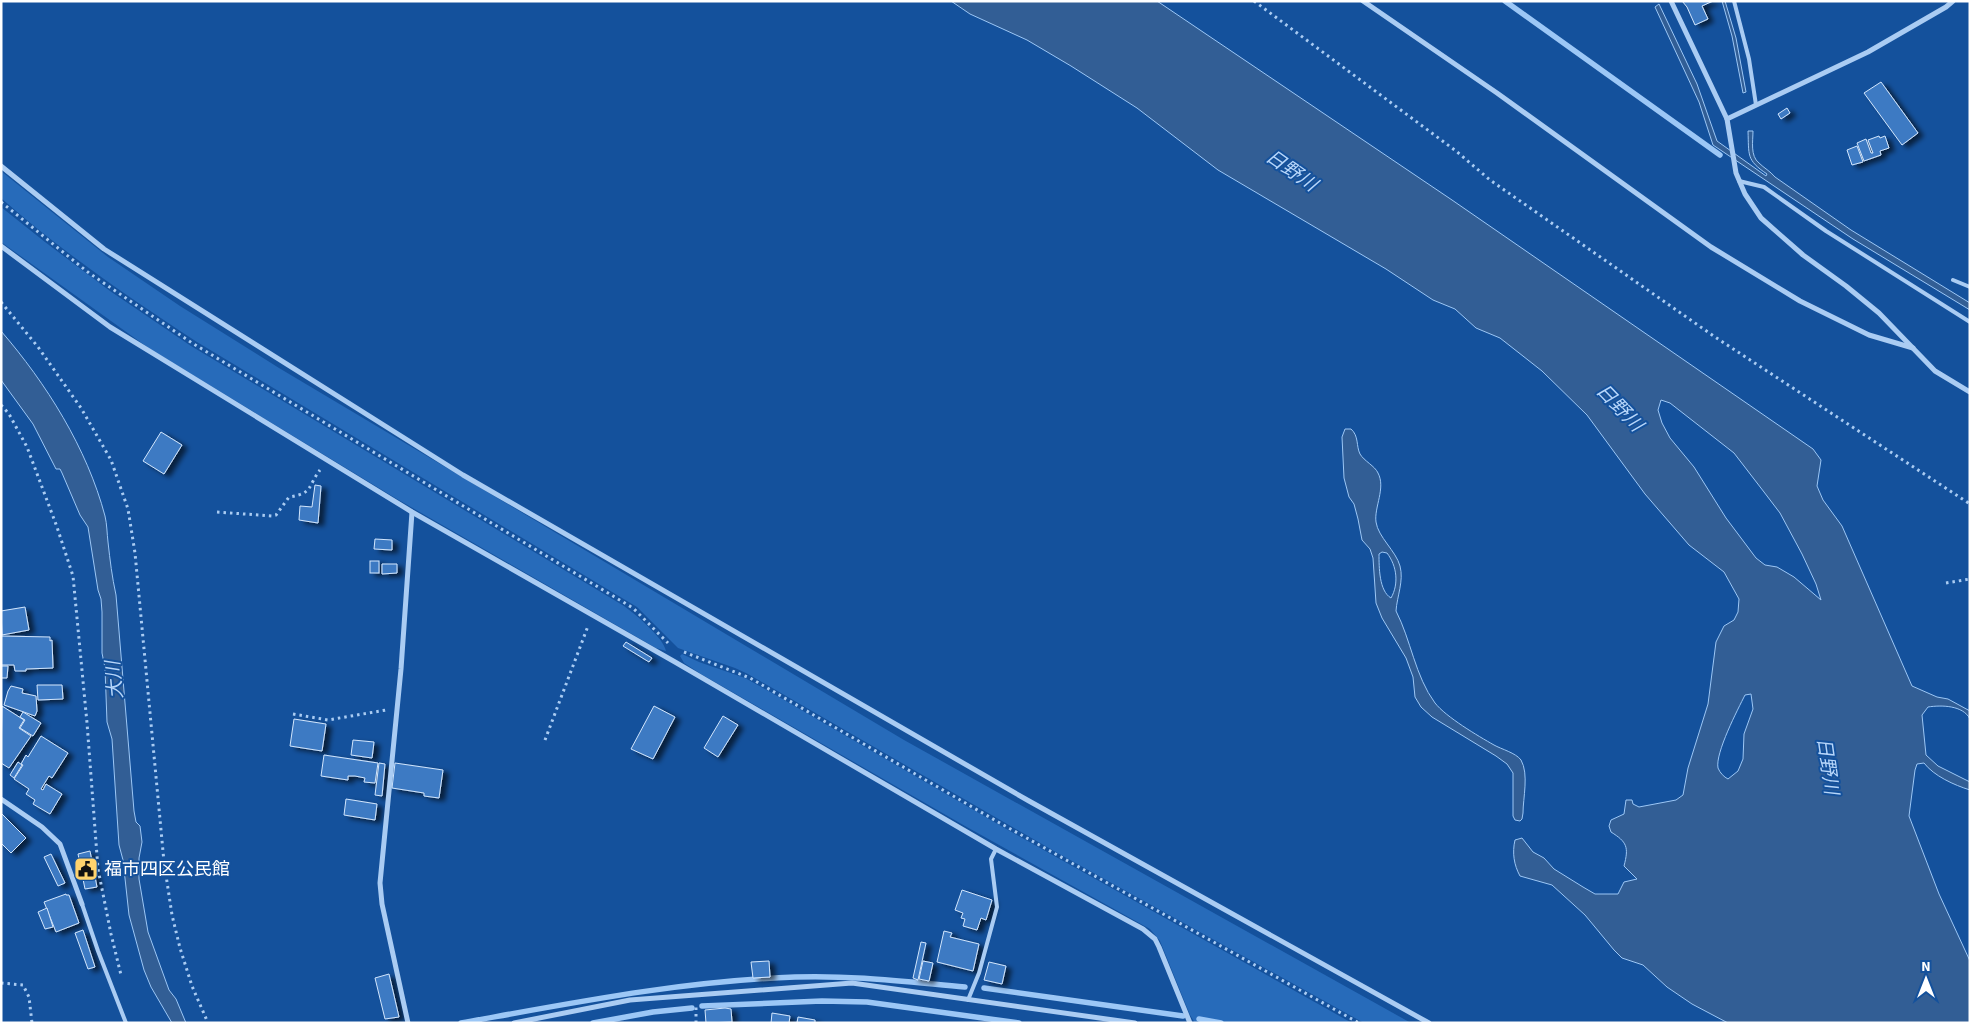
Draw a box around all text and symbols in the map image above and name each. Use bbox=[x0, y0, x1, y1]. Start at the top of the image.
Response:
water label: 日野川 bbox=[1260, 144, 1324, 200]
water label: 日野川 bbox=[1589, 378, 1650, 439]
water label: 大川 bbox=[100, 658, 130, 700]
water label: 日野川 bbox=[1810, 736, 1845, 798]
public building icon: 福市四区公民館 bbox=[73, 856, 99, 882]
place label: 福市四区公民館 bbox=[104, 857, 230, 882]
north arrow bbox=[1901, 954, 1951, 1004]
text: N bbox=[1921, 957, 1931, 977]

